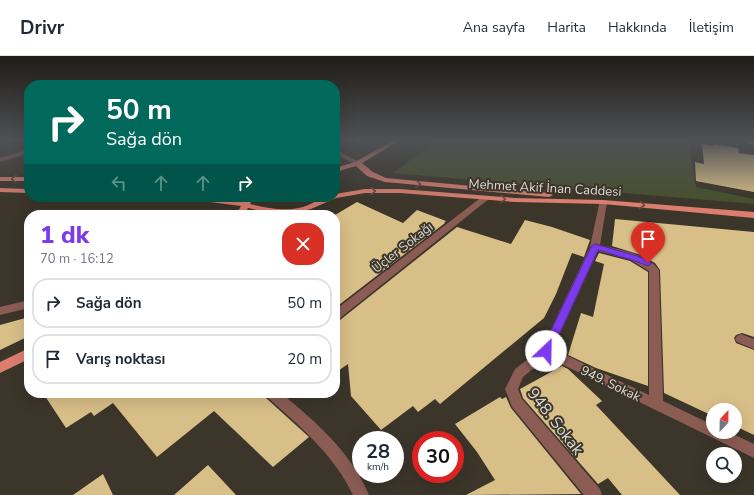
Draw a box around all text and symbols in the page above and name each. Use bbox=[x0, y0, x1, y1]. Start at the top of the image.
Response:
text: Drivr bbox=[20, 15, 64, 41]
text: Ana sayfa bbox=[463, 18, 525, 37]
text: Harita bbox=[547, 18, 586, 37]
text: Hakkında bbox=[608, 18, 667, 37]
text: İletişim bbox=[689, 18, 734, 37]
text: 50 m bbox=[106, 91, 172, 129]
icon: right bbox=[40, 96, 92, 148]
text: Sağa dön bbox=[106, 127, 182, 151]
icon: left bbox=[108, 172, 130, 194]
icon: ahead bbox=[150, 172, 172, 194]
icon: ahead bbox=[192, 172, 214, 194]
icon: right bbox=[234, 172, 256, 194]
street label: Mehmet Akif İnan Caddesi bbox=[468, 174, 622, 201]
one-way arrow bbox=[11, 175, 17, 183]
one-way arrow bbox=[415, 179, 421, 188]
one-way arrow bbox=[370, 187, 376, 195]
one-way arrow bbox=[500, 195, 506, 204]
one-way arrow bbox=[638, 201, 645, 210]
street label: Üçler Sokağı bbox=[368, 217, 437, 277]
text: 1 dk bbox=[40, 219, 89, 251]
pin bbox=[631, 222, 665, 263]
button: close bbox=[282, 223, 324, 265]
icon: arrive bbox=[637, 228, 659, 250]
text: 70 m · 16:12 bbox=[40, 250, 114, 268]
icon: right bbox=[42, 292, 64, 314]
text: Sağa dön bbox=[76, 293, 141, 313]
text: 50 m bbox=[287, 293, 322, 313]
position arrow bbox=[525, 330, 567, 372]
icon: arrive bbox=[42, 348, 64, 370]
text: Varış noktası bbox=[76, 349, 165, 369]
text: 20 m bbox=[287, 349, 322, 369]
street label: 949. Sokak bbox=[578, 362, 644, 406]
street label: 948. Sokak bbox=[522, 383, 589, 461]
north arrow bbox=[706, 403, 742, 439]
map controls bbox=[706, 403, 742, 483]
speed limit sign: 30 bbox=[412, 431, 464, 483]
text: 28 bbox=[366, 438, 390, 465]
button: search bbox=[706, 447, 742, 483]
text: km/h bbox=[367, 460, 389, 474]

